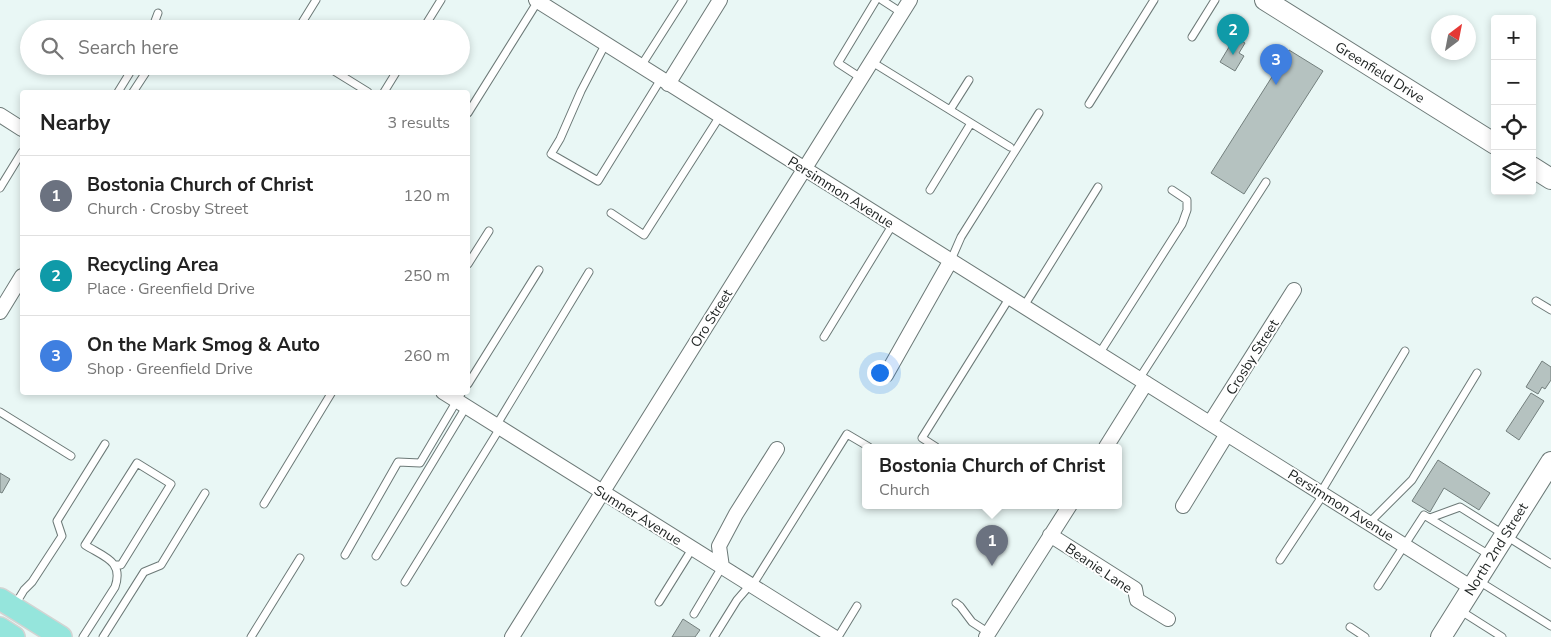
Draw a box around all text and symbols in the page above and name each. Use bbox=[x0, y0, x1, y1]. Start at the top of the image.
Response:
pin: 2 bbox=[1217, 14, 1249, 55]
north arrow bbox=[1431, 15, 1476, 60]
map controls bbox=[1491, 15, 1536, 195]
button: + bbox=[1491, 15, 1536, 60]
search box bbox=[20, 20, 470, 75]
icon: search bbox=[38, 34, 66, 62]
text: Search here bbox=[78, 35, 179, 61]
street label: Greenfield Drive bbox=[1331, 37, 1428, 108]
pin: 3 bbox=[1260, 44, 1292, 85]
button: − bbox=[1491, 60, 1536, 105]
button: locate bbox=[1491, 105, 1536, 150]
text: Nearby bbox=[40, 109, 110, 137]
text: 3 results bbox=[388, 112, 450, 134]
button: layers bbox=[1491, 150, 1536, 195]
street label: Persimmon Avenue bbox=[784, 152, 897, 233]
text: Bostonia Church of Christ bbox=[87, 172, 313, 198]
text: 1 bbox=[51, 185, 61, 207]
text: 120 m bbox=[403, 185, 450, 207]
text: Church · Crosby Street bbox=[87, 198, 248, 220]
text: Recycling Area bbox=[87, 252, 219, 278]
text: 2 bbox=[51, 265, 61, 287]
text: 250 m bbox=[403, 265, 450, 287]
text: Place · Greenfield Drive bbox=[87, 278, 255, 300]
street label: Oro Street bbox=[686, 285, 737, 351]
street label: Crosby Street bbox=[1222, 316, 1283, 399]
text: On the Mark Smog & Auto bbox=[87, 332, 320, 358]
text: 3 bbox=[51, 345, 61, 367]
text: 260 m bbox=[403, 345, 450, 367]
text: Shop · Greenfield Drive bbox=[87, 358, 253, 380]
your location bbox=[867, 360, 893, 386]
popup bbox=[862, 444, 1122, 509]
text: Bostonia Church of Christ bbox=[879, 453, 1105, 479]
street label: Persimmon Avenue bbox=[1284, 465, 1397, 546]
text: Church bbox=[879, 479, 930, 501]
street label: Sumner Avenue bbox=[590, 481, 685, 550]
street label: North 2nd Street bbox=[1460, 499, 1533, 599]
pin: 1 bbox=[976, 525, 1008, 566]
street label: Beanie Lane bbox=[1061, 539, 1136, 598]

